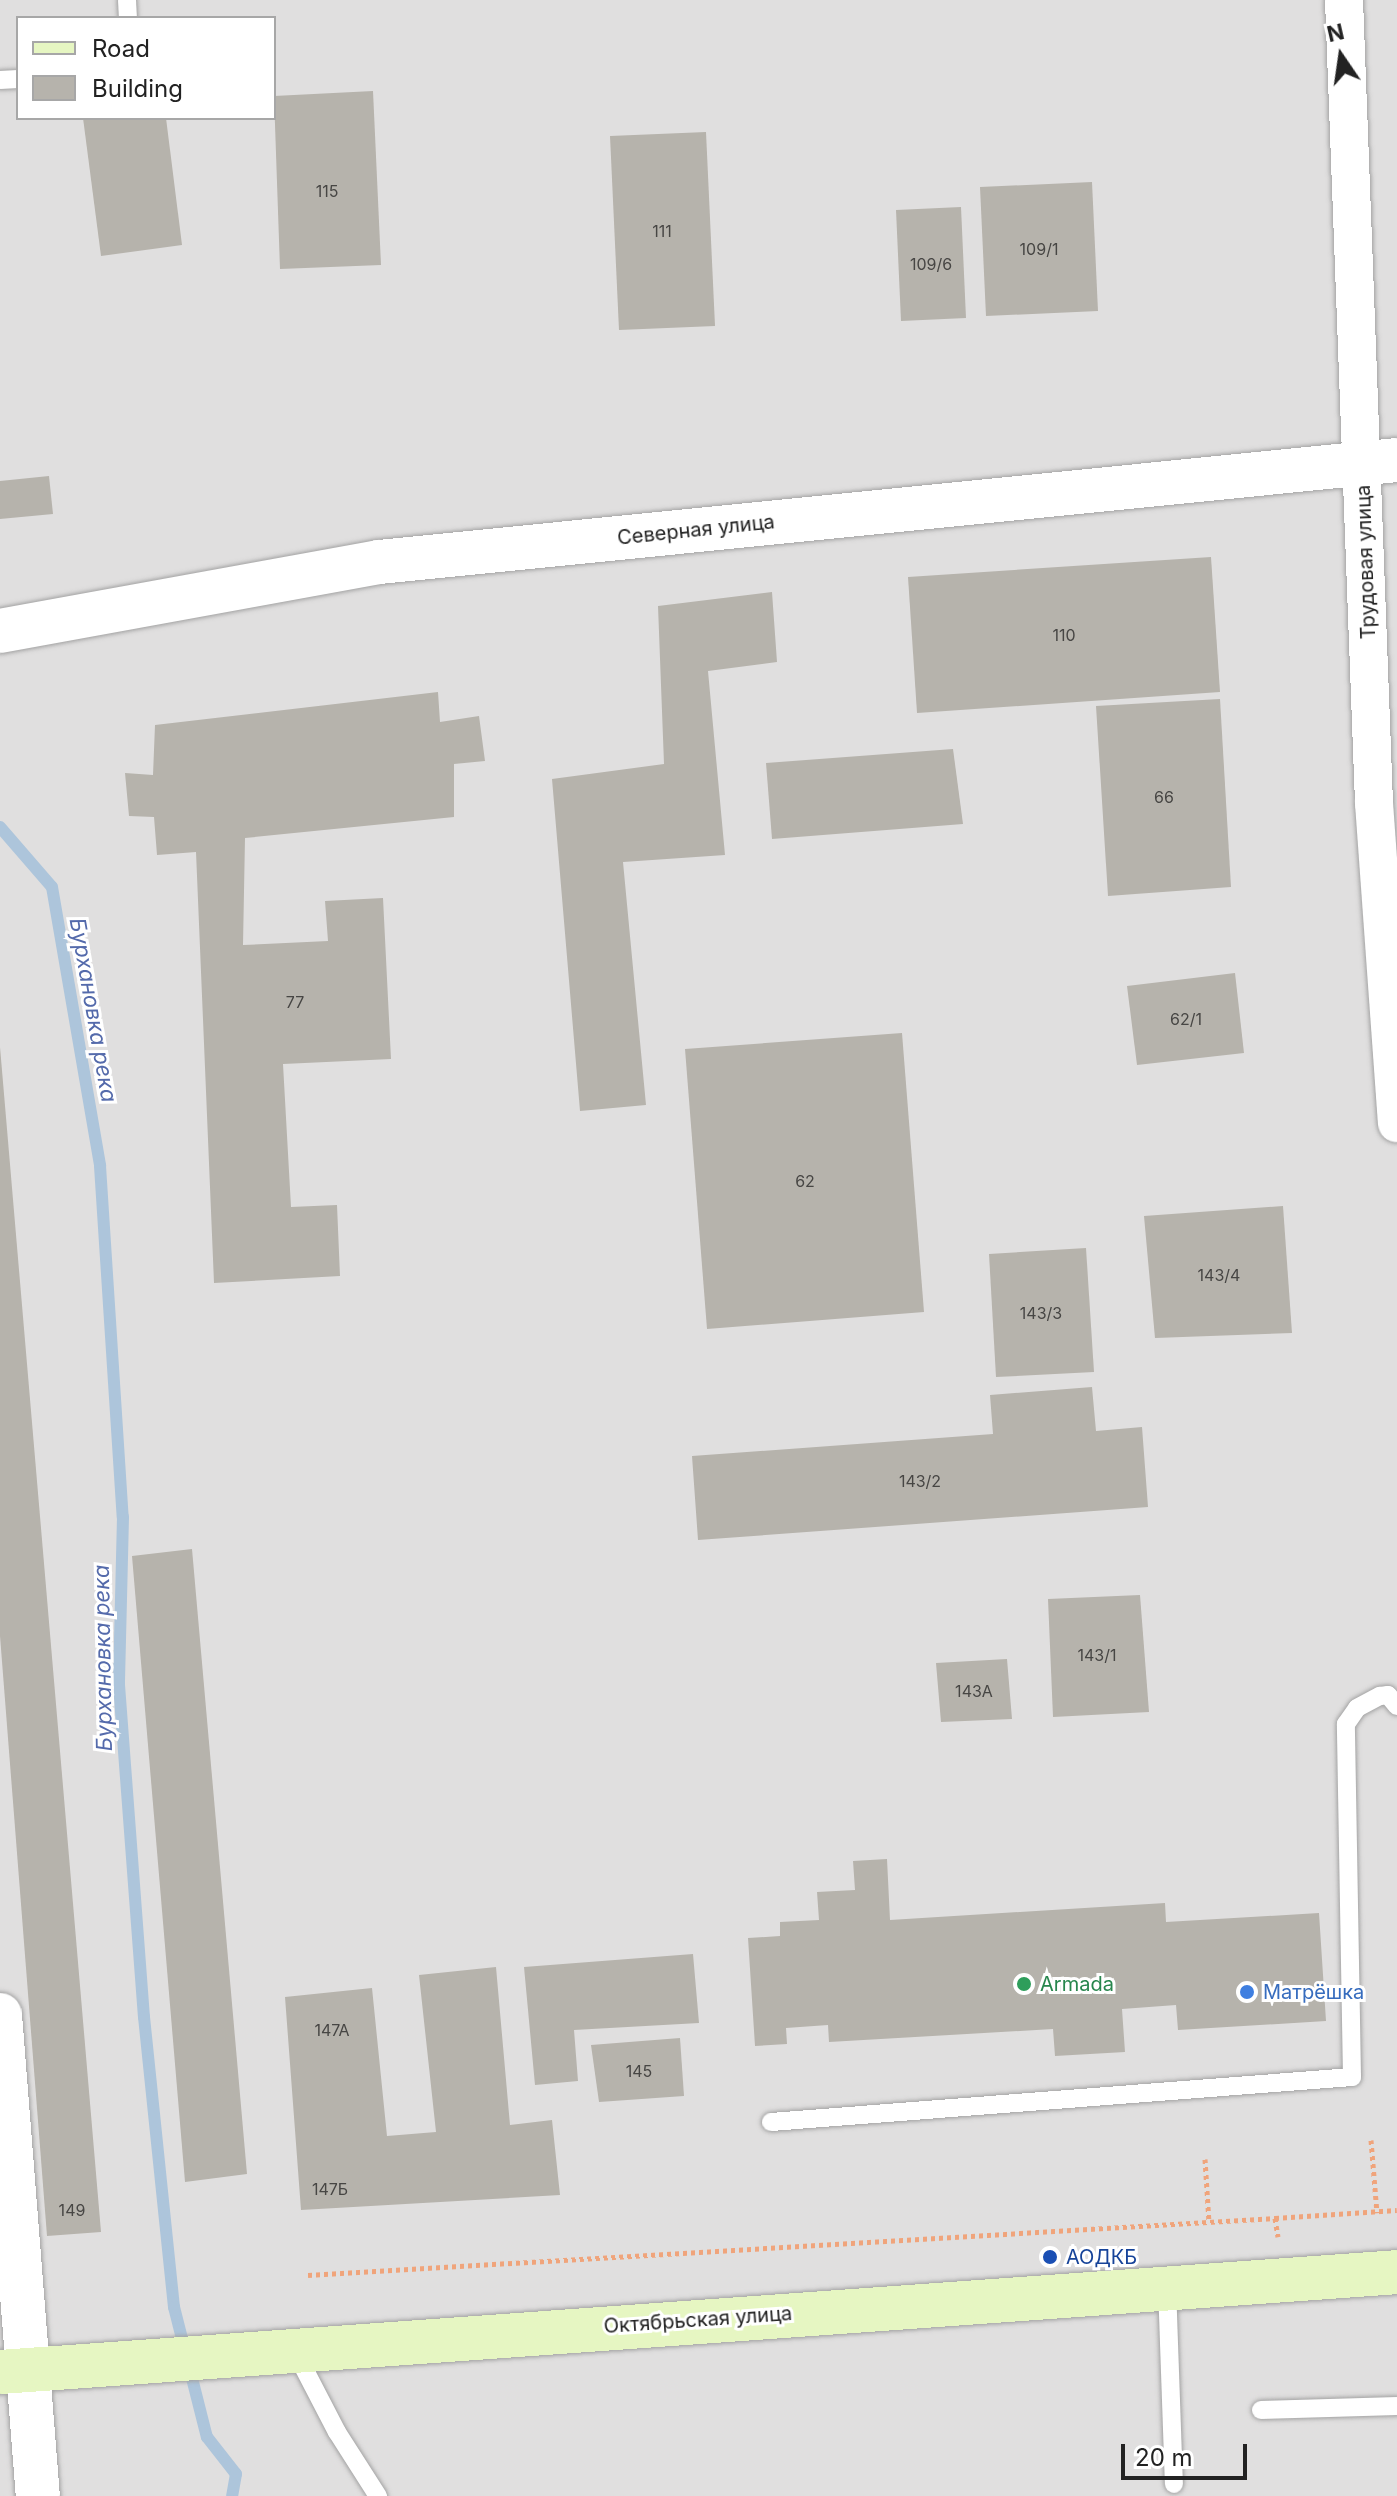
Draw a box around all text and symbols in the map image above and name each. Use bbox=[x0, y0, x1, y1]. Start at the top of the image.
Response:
legend bbox=[16, 16, 276, 120]
north arrow bbox=[1301, 16, 1381, 96]
text: N bbox=[1325, 18, 1347, 47]
text: Road bbox=[92, 34, 150, 63]
text: Building bbox=[92, 74, 183, 103]
house number: 115 bbox=[316, 181, 338, 201]
house number: 111 bbox=[652, 221, 672, 241]
house number: 109/1 bbox=[1020, 239, 1058, 259]
house number: 109/6 bbox=[910, 254, 952, 274]
street label: Трудовая улица bbox=[1351, 484, 1381, 640]
street label: Северная улица bbox=[616, 510, 776, 550]
house number: 110 bbox=[1052, 625, 1076, 645]
house number: 66 bbox=[1154, 787, 1174, 807]
water label: Бурхановка река bbox=[64, 916, 122, 1104]
house number: 77 bbox=[286, 992, 304, 1012]
house number: 62/1 bbox=[1170, 1009, 1202, 1029]
house number: 62 bbox=[795, 1171, 815, 1191]
house number: 143/4 bbox=[1198, 1265, 1240, 1285]
house number: 143/3 bbox=[1020, 1303, 1062, 1323]
house number: 143/2 bbox=[899, 1471, 941, 1491]
water label: Бурхановка река bbox=[88, 1564, 118, 1752]
house number: 143/1 bbox=[1078, 1645, 1116, 1665]
house number: 143А bbox=[955, 1681, 993, 1701]
place label: Armada bbox=[1040, 1972, 1114, 1996]
marker: Armada bbox=[1015, 1975, 1033, 1993]
place label: Матрёшка bbox=[1263, 1980, 1364, 2004]
marker: Матрёшка bbox=[1238, 1983, 1256, 2001]
house number: 147А bbox=[314, 2020, 350, 2040]
house number: 145 bbox=[626, 2061, 652, 2081]
house number: 147Б bbox=[312, 2179, 348, 2199]
house number: 149 bbox=[59, 2200, 85, 2220]
place label: АОДКБ bbox=[1066, 2245, 1137, 2269]
marker: АОДКБ bbox=[1041, 2248, 1059, 2266]
street label: Октябрьская улица bbox=[603, 2301, 793, 2339]
scale bar bbox=[1125, 2428, 1251, 2478]
text: 20 m bbox=[1135, 2443, 1193, 2472]

